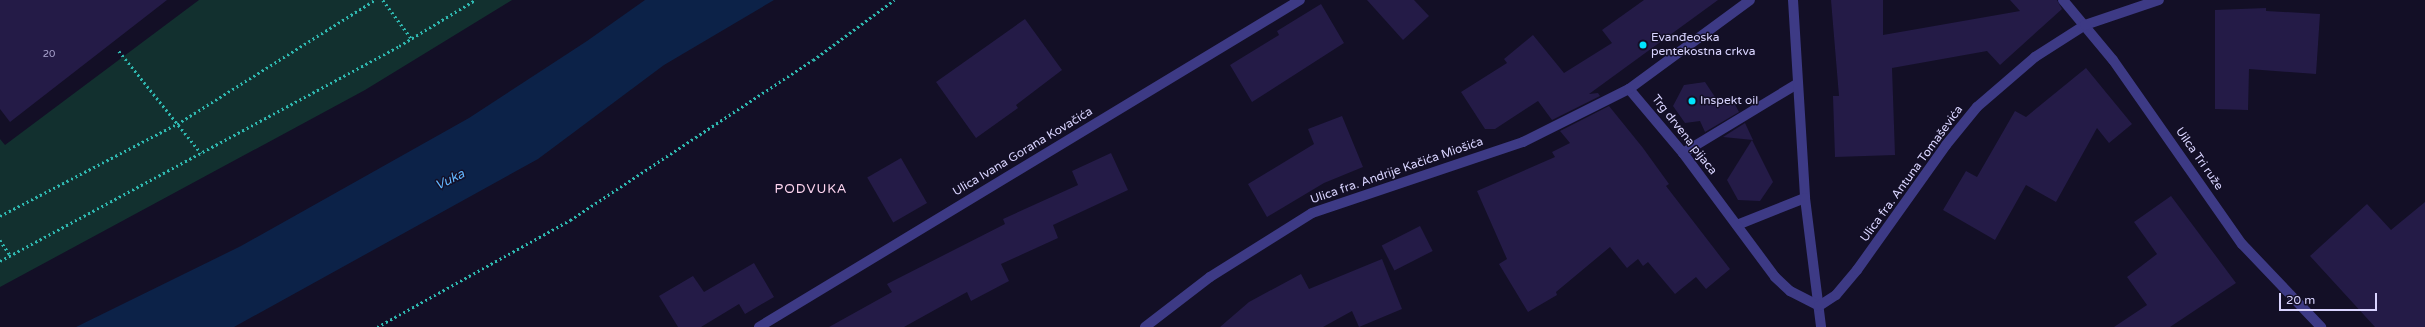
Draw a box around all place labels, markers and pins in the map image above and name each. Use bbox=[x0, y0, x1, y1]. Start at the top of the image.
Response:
place label: Evanđeoska pentekostna crkva bbox=[1651, 31, 1756, 59]
marker: Evanđeoska pentekostna crkva bbox=[1638, 40, 1648, 50]
place label: Inspekt oil bbox=[1700, 94, 1758, 108]
marker: Inspekt oil bbox=[1687, 96, 1697, 106]

